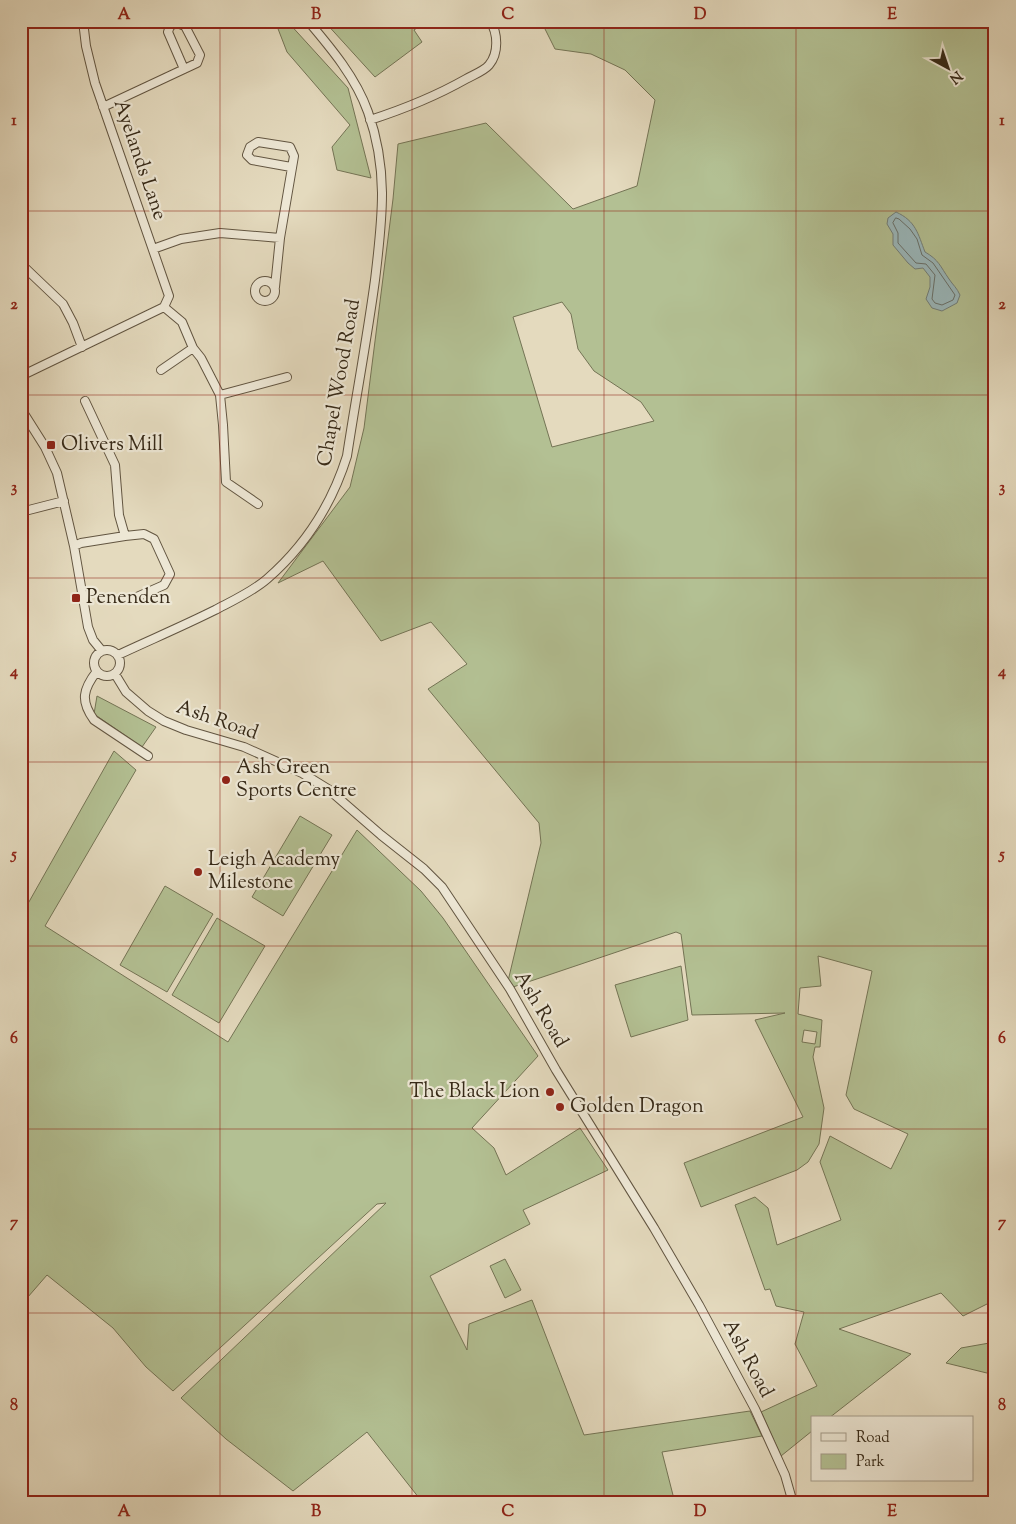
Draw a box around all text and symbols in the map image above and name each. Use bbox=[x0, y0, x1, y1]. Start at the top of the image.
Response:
text: A bbox=[118, 4, 131, 27]
text: B bbox=[311, 4, 321, 27]
text: C bbox=[502, 4, 515, 27]
text: D bbox=[694, 4, 707, 27]
text: E bbox=[887, 4, 897, 27]
north arrow bbox=[924, 42, 974, 92]
text: N bbox=[944, 65, 966, 88]
street label: Ayelands Lane bbox=[105, 96, 173, 224]
text: 1 bbox=[11, 110, 17, 133]
text: 1 bbox=[999, 110, 1005, 133]
text: 2 bbox=[10, 294, 18, 317]
text: 2 bbox=[998, 294, 1006, 317]
street label: Chapel Wood Road bbox=[311, 297, 369, 469]
place label: Olivers Mill bbox=[61, 431, 164, 460]
marker: Olivers Mill bbox=[45, 439, 57, 451]
text: 3 bbox=[11, 477, 18, 500]
text: 3 bbox=[999, 477, 1006, 500]
place label: Penenden bbox=[86, 584, 171, 613]
marker: Penenden bbox=[70, 592, 82, 604]
text: 4 bbox=[9, 661, 18, 684]
text: 4 bbox=[997, 661, 1006, 684]
street label: Ash Road bbox=[172, 693, 262, 749]
place label: Ash Green Sports Centre bbox=[236, 754, 357, 806]
marker: Ash Green Sports Centre bbox=[220, 774, 232, 786]
text: 5 bbox=[9, 844, 17, 867]
text: 5 bbox=[997, 844, 1005, 867]
place label: Leigh Academy Milestone bbox=[208, 846, 340, 898]
marker: Leigh Academy Milestone bbox=[192, 866, 204, 878]
street label: Ash Road bbox=[506, 966, 574, 1054]
text: 6 bbox=[10, 1028, 18, 1051]
text: 6 bbox=[998, 1028, 1006, 1051]
place label: The Black Lion bbox=[409, 1078, 540, 1107]
marker: The Black Lion bbox=[544, 1086, 556, 1098]
place label: Golden Dragon bbox=[570, 1093, 704, 1122]
marker: Golden Dragon bbox=[554, 1101, 566, 1113]
text: 7 bbox=[10, 1212, 19, 1235]
text: 7 bbox=[998, 1212, 1007, 1235]
street label: Ash Road bbox=[714, 1315, 780, 1403]
text: 8 bbox=[10, 1395, 18, 1418]
text: 8 bbox=[998, 1395, 1006, 1418]
legend bbox=[811, 1416, 974, 1482]
text: Road bbox=[856, 1428, 890, 1449]
text: Park bbox=[856, 1452, 885, 1473]
text: A bbox=[118, 1501, 131, 1524]
text: B bbox=[311, 1501, 321, 1524]
text: C bbox=[502, 1501, 515, 1524]
text: D bbox=[694, 1501, 707, 1524]
text: E bbox=[887, 1501, 897, 1524]

